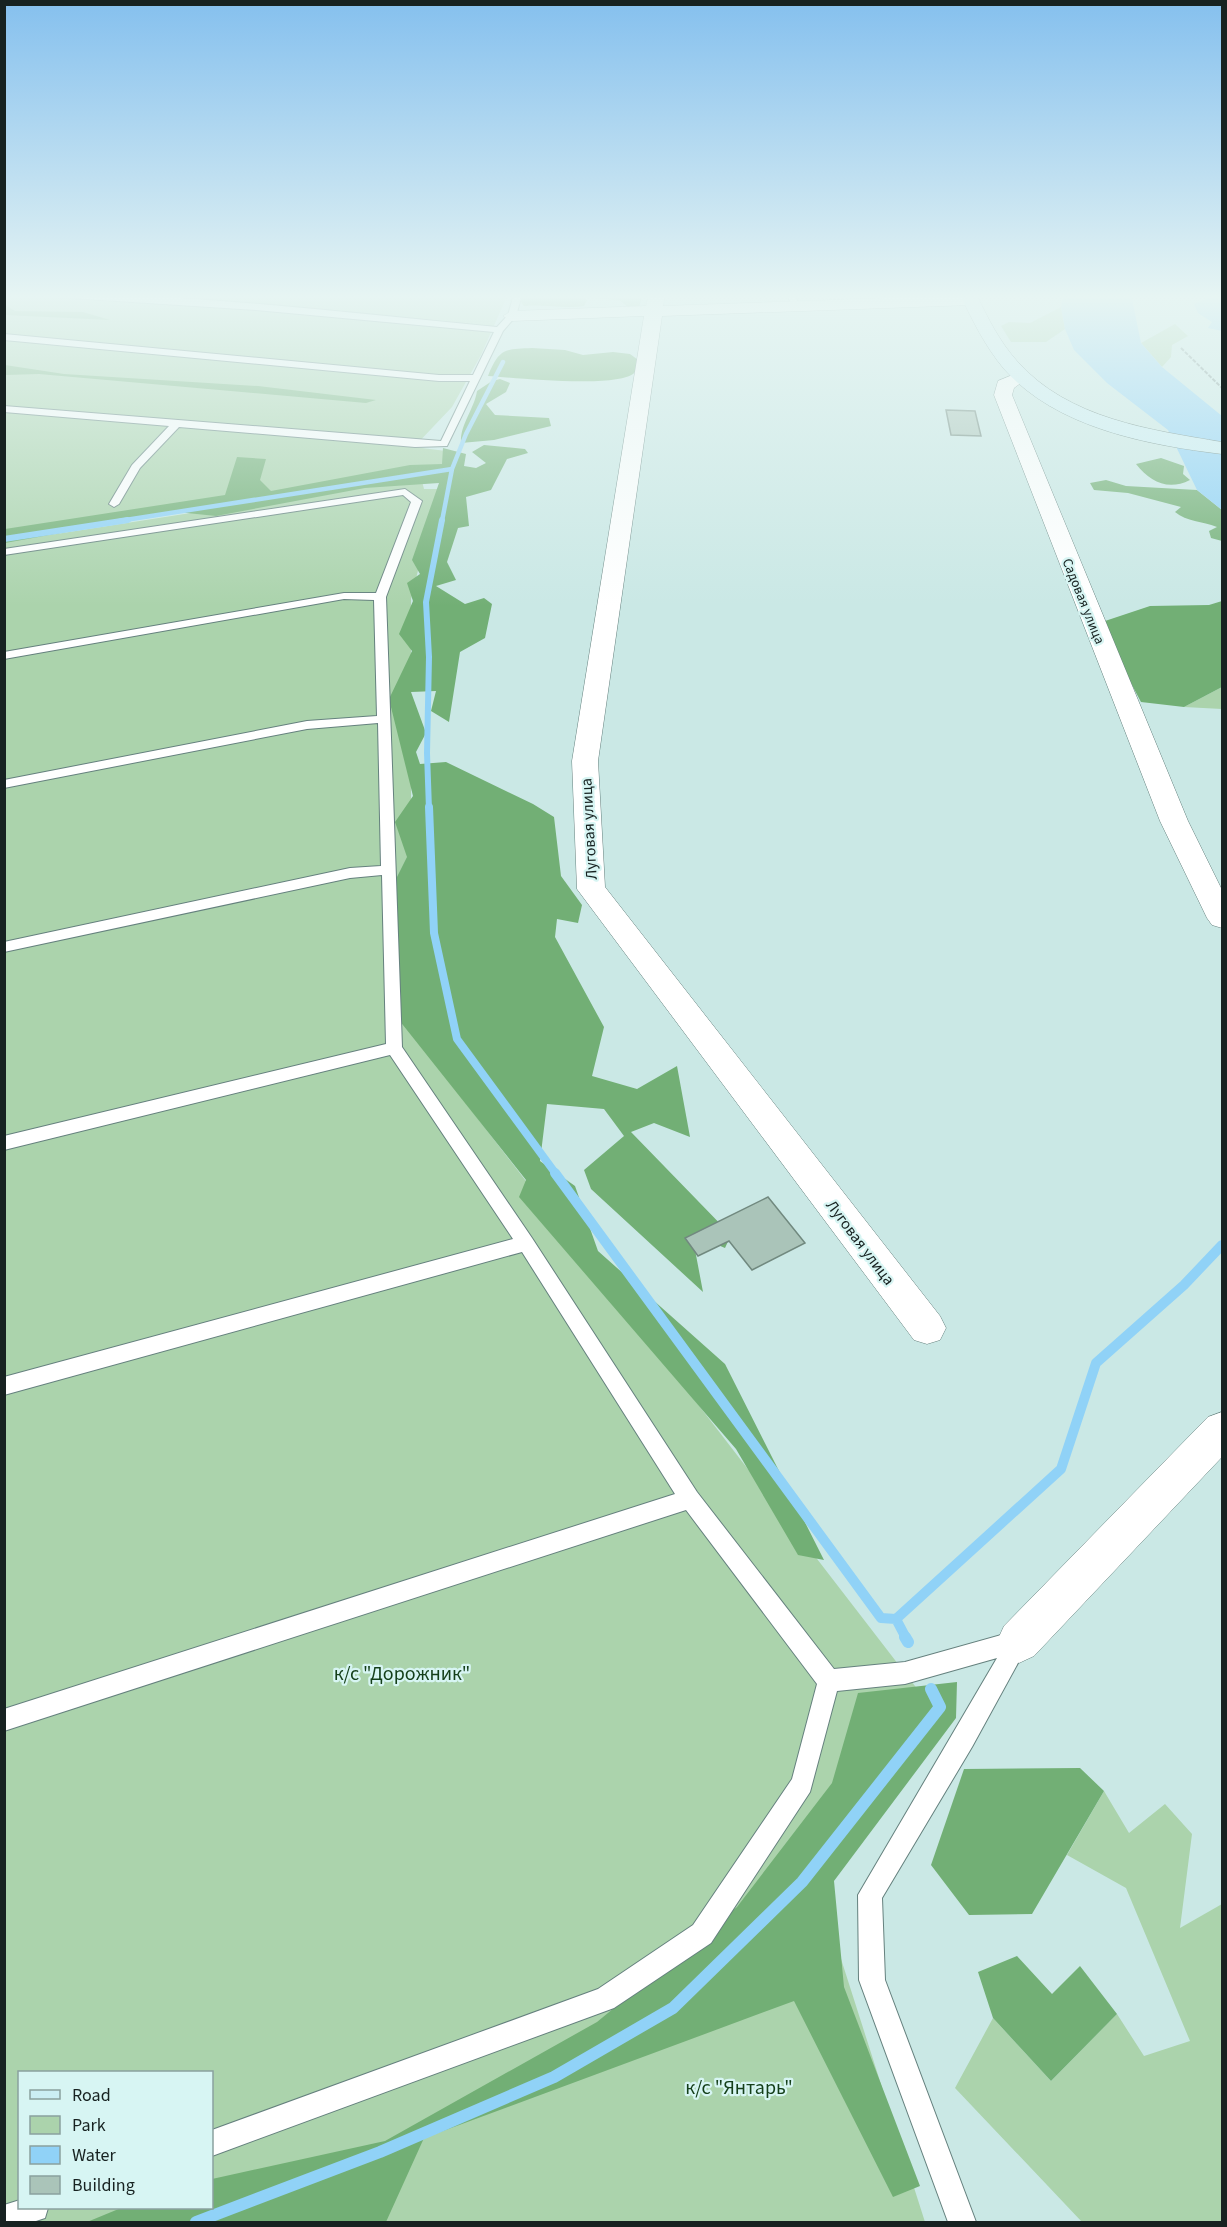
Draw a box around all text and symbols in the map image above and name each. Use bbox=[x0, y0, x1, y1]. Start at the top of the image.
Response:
street label: Садовая улица bbox=[1057, 555, 1109, 647]
street label: Луговая улица bbox=[575, 778, 603, 880]
street label: Луговая улица bbox=[821, 1195, 900, 1290]
park label: к/с "Дорожник" bbox=[334, 1660, 470, 1688]
legend bbox=[18, 2071, 213, 2209]
park label: к/с "Янтарь" bbox=[685, 2074, 793, 2102]
text: Road bbox=[72, 2083, 111, 2108]
text: Park bbox=[72, 2113, 106, 2138]
text: Water bbox=[72, 2143, 116, 2168]
text: Building bbox=[72, 2173, 135, 2198]

